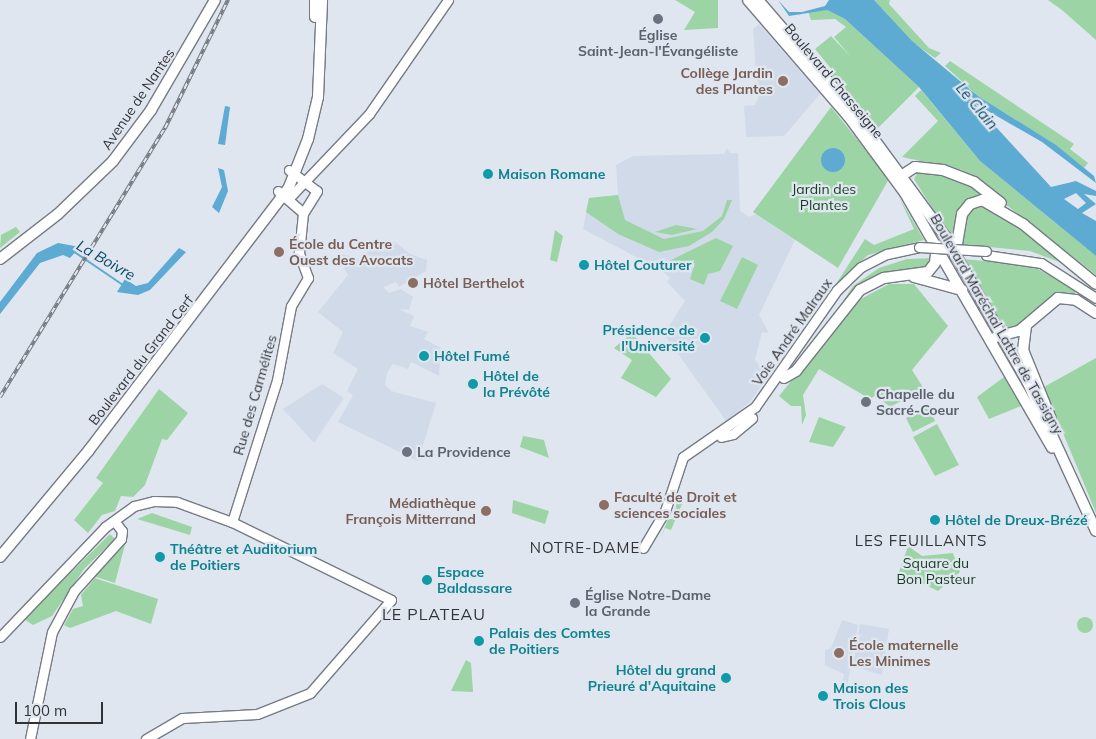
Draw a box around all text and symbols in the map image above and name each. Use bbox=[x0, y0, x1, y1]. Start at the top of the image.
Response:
marker: Église Saint-Jean-l'Évangéliste bbox=[652, 13, 664, 25]
street label: Boulevard Chasseigne bbox=[781, 20, 887, 142]
place label: Église Saint-Jean-l'Évangéliste bbox=[578, 27, 738, 59]
street label: Avenue de Nantes bbox=[98, 45, 178, 153]
place label: Collège Jardin des Plantes bbox=[681, 65, 773, 98]
marker: Collège Jardin des Plantes bbox=[777, 75, 789, 87]
water label: Le Clain bbox=[952, 79, 1002, 133]
place label: Maison Romane bbox=[498, 166, 605, 182]
marker: Maison Romane bbox=[482, 168, 494, 180]
park label: Jardin des Plantes bbox=[792, 181, 856, 213]
street label: Boulevard Maréchal Lattre de Tassigny bbox=[927, 211, 1067, 437]
water label: La Boivre bbox=[73, 236, 139, 284]
place label: École du Centre Ouest des Avocats bbox=[289, 236, 413, 268]
marker: École du Centre Ouest des Avocats bbox=[273, 246, 285, 258]
place label: Hôtel Couturer bbox=[594, 257, 691, 273]
marker: Hôtel Couturer bbox=[578, 259, 590, 271]
place label: Hôtel Berthelot bbox=[423, 275, 524, 291]
street label: Voie André Malraux bbox=[749, 275, 835, 389]
marker: Hôtel Berthelot bbox=[407, 277, 419, 289]
street label: Boulevard du Grand Cerf bbox=[85, 292, 197, 428]
place label: Présidence de l'Université bbox=[603, 322, 695, 354]
marker: Présidence de l'Université bbox=[699, 332, 711, 344]
street label: Rue des Carmélites bbox=[230, 333, 280, 457]
place label: Hôtel Fumé bbox=[434, 348, 510, 364]
marker: Hôtel Fumé bbox=[418, 350, 430, 362]
place label: Hôtel de la Prévôté bbox=[483, 368, 550, 401]
marker: Hôtel de la Prévôté bbox=[467, 378, 479, 390]
place label: Chapelle du Sacré-Coeur bbox=[876, 386, 959, 418]
marker: Chapelle du Sacré-Coeur bbox=[860, 396, 872, 408]
place label: La Providence bbox=[417, 444, 511, 460]
marker: La Providence bbox=[401, 446, 413, 458]
place label: Faculté de Droit et sciences sociales bbox=[614, 489, 736, 522]
place label: Médiathèque François Mitterrand bbox=[345, 495, 476, 528]
marker: Faculté de Droit et sciences sociales bbox=[598, 499, 610, 511]
marker: Médiathèque François Mitterrand bbox=[480, 505, 492, 517]
place label: Hôtel de Dreux-Brézé bbox=[945, 512, 1088, 528]
marker: Hôtel de Dreux-Brézé bbox=[929, 514, 941, 526]
district label: LES FEUILLANTS bbox=[853, 532, 989, 550]
district label: NOTRE-DAME bbox=[528, 539, 642, 557]
place label: Théâtre et Auditorium de Poitiers bbox=[170, 541, 317, 574]
marker: Théâtre et Auditorium de Poitiers bbox=[154, 551, 166, 563]
park label: Square du Bon Pasteur bbox=[896, 555, 976, 588]
place label: Espace Baldassare bbox=[437, 564, 512, 596]
marker: Espace Baldassare bbox=[421, 574, 433, 586]
place label: Église Notre-Dame la Grande bbox=[585, 587, 711, 620]
marker: Église Notre-Dame la Grande bbox=[569, 597, 581, 609]
district label: LE PLATEAU bbox=[381, 604, 487, 624]
place label: Palais des Comtes de Poitiers bbox=[489, 625, 611, 658]
marker: Palais des Comtes de Poitiers bbox=[473, 635, 485, 647]
place label: École maternelle Les Minimes bbox=[849, 637, 958, 670]
marker: École maternelle Les Minimes bbox=[833, 647, 845, 659]
place label: Hôtel du grand Prieuré d'Aquitaine bbox=[588, 662, 716, 694]
marker: Hôtel du grand Prieuré d'Aquitaine bbox=[720, 672, 732, 684]
place label: Maison des Trois Clous bbox=[833, 680, 908, 712]
marker: Maison des Trois Clous bbox=[817, 690, 829, 702]
scale bar bbox=[18, 692, 105, 724]
text: 100 m bbox=[23, 701, 67, 720]

